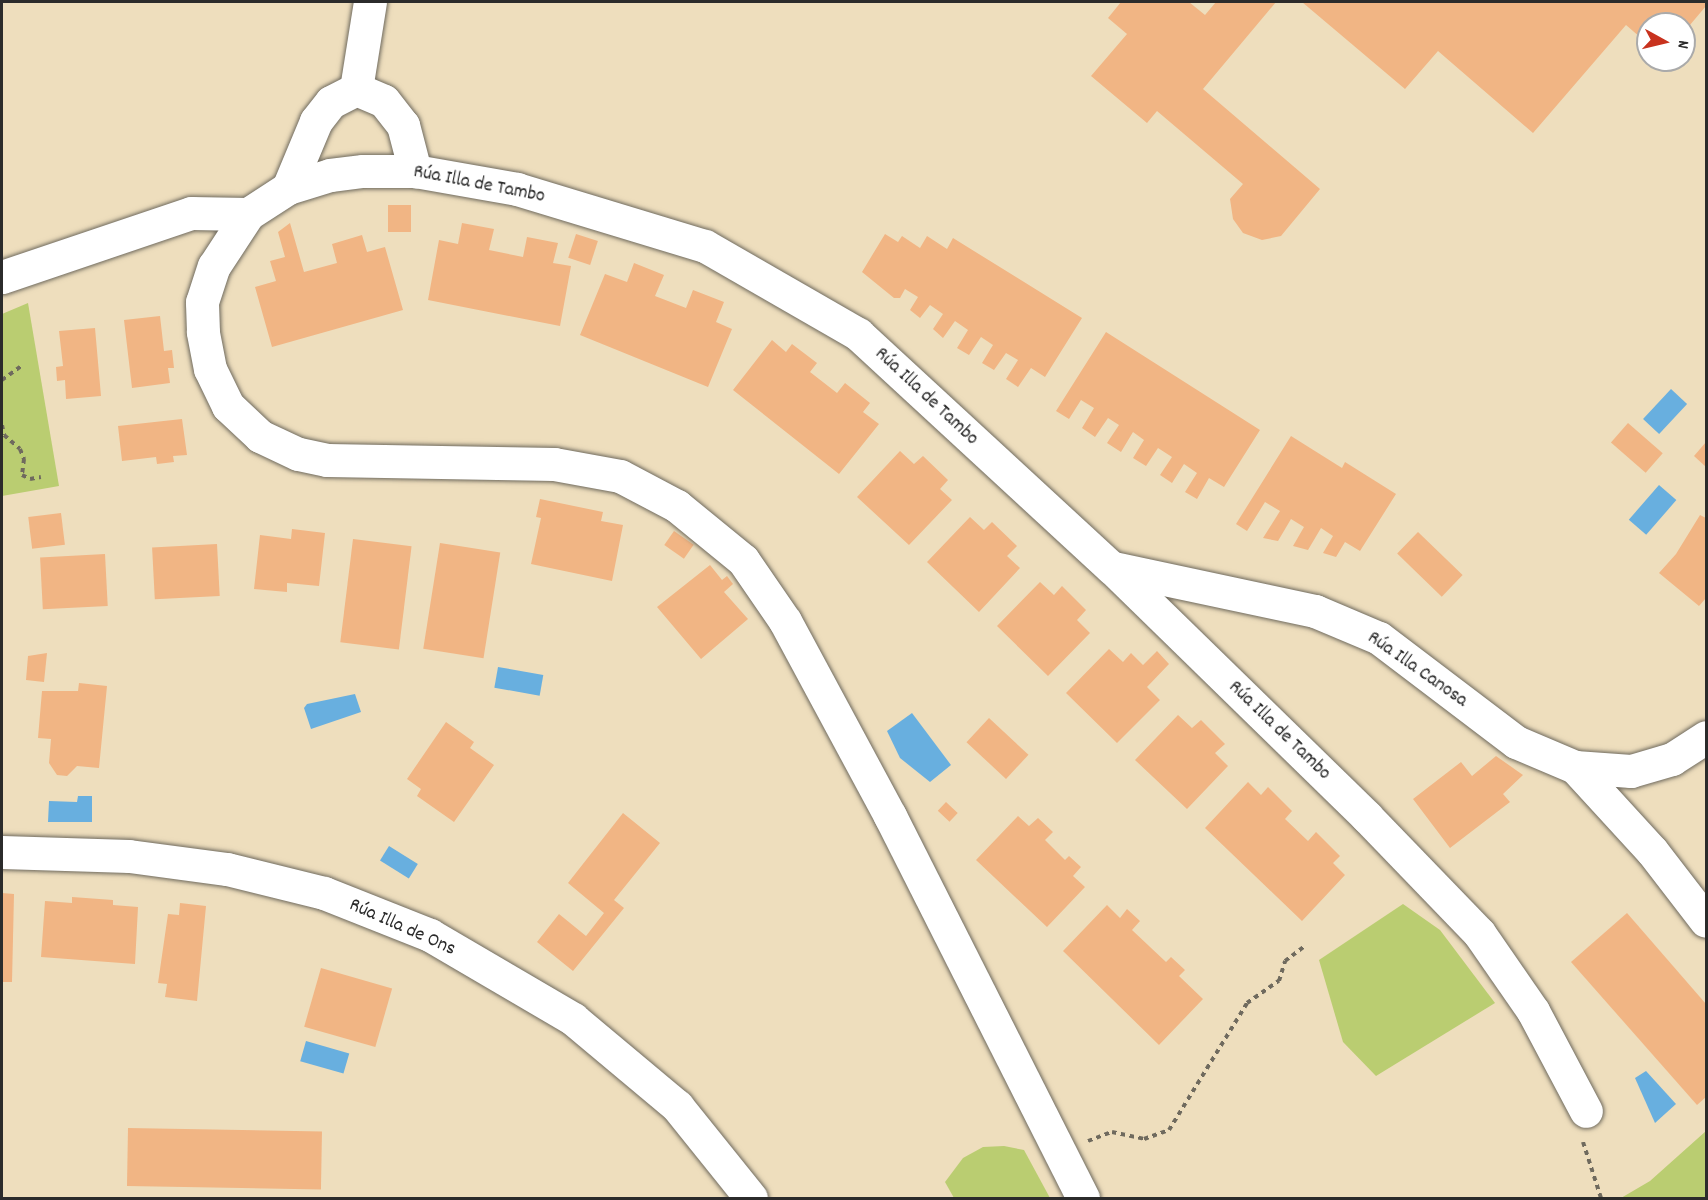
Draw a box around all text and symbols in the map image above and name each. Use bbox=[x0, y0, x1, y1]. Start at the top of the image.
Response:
north arrow bbox=[1636, 12, 1696, 72]
text: N bbox=[1670, 39, 1694, 50]
street label: Rúa Illa de Tambo bbox=[411, 160, 547, 210]
street label: Rúa Illa de Tambo bbox=[869, 343, 983, 451]
street label: Rúa Illa Canosa bbox=[1362, 627, 1472, 713]
street label: Rúa Illa de Tambo bbox=[1223, 676, 1335, 786]
street label: Rúa Illa de Ons bbox=[345, 894, 459, 962]

